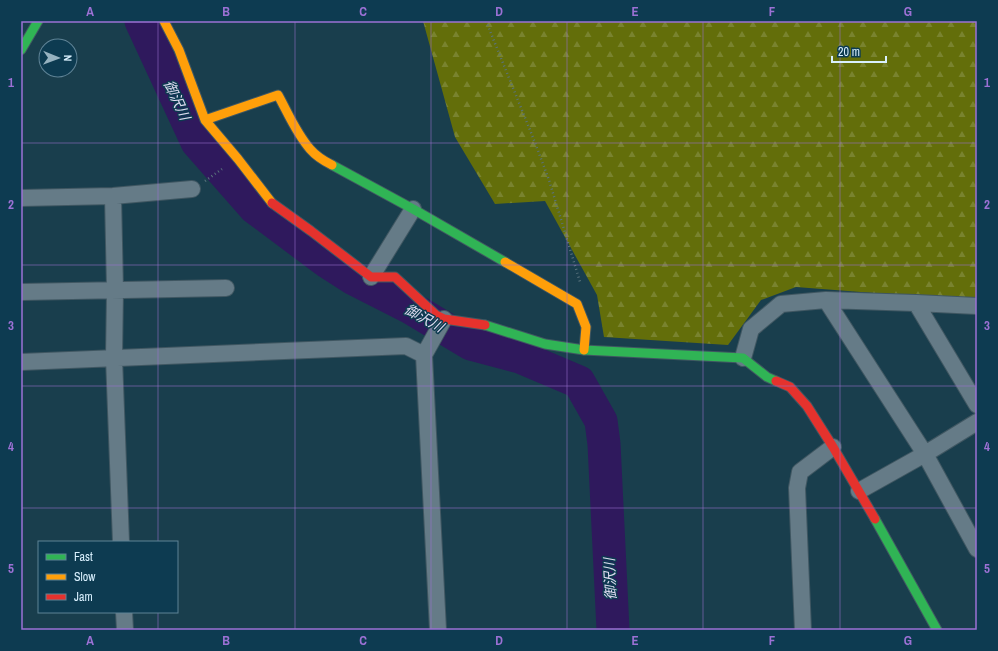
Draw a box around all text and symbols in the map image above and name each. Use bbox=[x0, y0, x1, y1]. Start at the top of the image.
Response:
text: A bbox=[86, 3, 94, 20]
text: B bbox=[222, 3, 230, 20]
text: C bbox=[359, 3, 367, 20]
text: D bbox=[495, 3, 503, 20]
text: E bbox=[631, 3, 639, 20]
text: F bbox=[769, 3, 776, 20]
text: G bbox=[904, 3, 912, 20]
north arrow bbox=[38, 38, 78, 78]
scale bar bbox=[832, 38, 886, 64]
text: 20 m bbox=[838, 44, 860, 60]
text: N bbox=[61, 55, 75, 62]
text: 1 bbox=[8, 74, 14, 91]
text: 1 bbox=[984, 74, 990, 91]
water label: 御沢川 bbox=[160, 77, 195, 125]
text: 2 bbox=[8, 196, 14, 213]
text: 2 bbox=[984, 196, 990, 213]
water label: 御沢川 bbox=[401, 300, 448, 337]
text: 3 bbox=[8, 317, 14, 334]
text: 3 bbox=[984, 317, 990, 334]
text: 4 bbox=[8, 438, 14, 455]
text: 4 bbox=[984, 438, 990, 455]
legend bbox=[38, 541, 178, 613]
text: Fast bbox=[74, 549, 93, 565]
water label: 御沢川 bbox=[600, 556, 620, 600]
text: 5 bbox=[8, 560, 14, 577]
text: 5 bbox=[984, 560, 990, 577]
text: Slow bbox=[74, 569, 96, 585]
text: Jam bbox=[74, 589, 93, 605]
text: A bbox=[86, 632, 94, 649]
text: B bbox=[222, 632, 230, 649]
text: C bbox=[359, 632, 367, 649]
text: D bbox=[495, 632, 503, 649]
text: E bbox=[631, 632, 639, 649]
text: F bbox=[769, 632, 776, 649]
text: G bbox=[904, 632, 912, 649]

